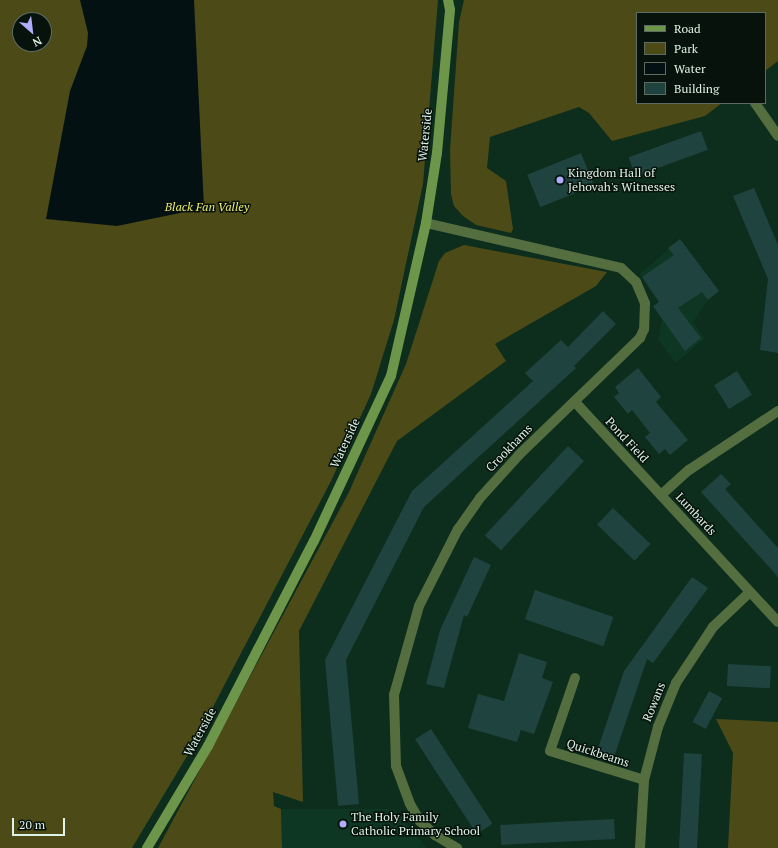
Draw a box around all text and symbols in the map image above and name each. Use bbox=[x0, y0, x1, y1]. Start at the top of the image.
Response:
north arrow bbox=[12, 12, 52, 52]
legend bbox=[636, 12, 766, 104]
text: Road bbox=[674, 21, 701, 36]
text: N bbox=[30, 34, 44, 50]
text: Park bbox=[674, 41, 698, 56]
text: Water bbox=[674, 61, 706, 76]
text: Building bbox=[674, 81, 719, 96]
street label: Waterside bbox=[415, 108, 435, 162]
place label: Kingdom Hall of Jehovah's Witnesses bbox=[568, 166, 675, 194]
marker: Kingdom Hall of Jehovah's Witnesses bbox=[555, 175, 565, 185]
park label: Black Fan Valley bbox=[165, 200, 249, 214]
street label: Pond Field bbox=[602, 414, 652, 466]
street label: Waterside bbox=[327, 416, 363, 470]
street label: Crookhams bbox=[483, 421, 535, 475]
street label: Lumbards bbox=[673, 490, 719, 538]
street label: Rowans bbox=[640, 680, 668, 724]
street label: Waterside bbox=[181, 705, 219, 759]
street label: Quickbeams bbox=[565, 736, 631, 770]
scale bar bbox=[14, 810, 67, 836]
place label: The Holy Family Catholic Primary School bbox=[351, 810, 480, 838]
text: 20 m bbox=[19, 817, 45, 832]
marker: The Holy Family Catholic Primary School bbox=[338, 819, 348, 829]

